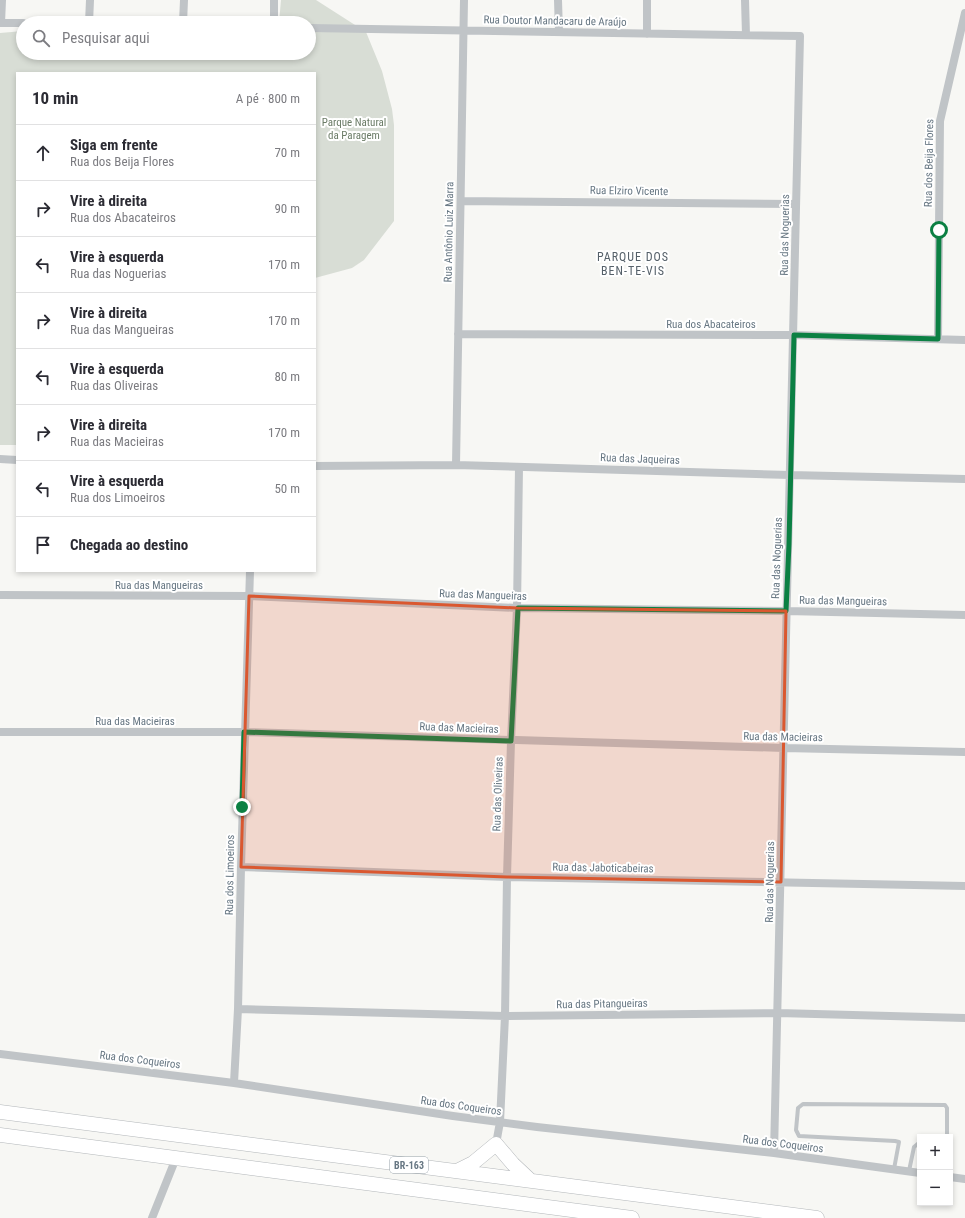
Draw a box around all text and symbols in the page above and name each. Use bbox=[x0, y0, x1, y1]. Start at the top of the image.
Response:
street label: Rua Doutor Mandacaru de Araújo bbox=[483, 13, 627, 29]
search box bbox=[16, 16, 316, 60]
icon: search bbox=[30, 27, 52, 49]
text: Pesquisar aqui bbox=[62, 29, 150, 47]
text: 10 min bbox=[32, 88, 78, 108]
text: A pé · 800 m bbox=[236, 91, 300, 106]
park label: Parque Natural da Paragem bbox=[322, 116, 386, 142]
street label: Rua dos Beija Flores bbox=[922, 119, 936, 207]
text: Siga em frente bbox=[70, 136, 158, 154]
icon: ahead bbox=[32, 142, 54, 164]
text: 70 m bbox=[274, 145, 300, 160]
text: Rua dos Beija Flores bbox=[70, 154, 174, 169]
street label: Rua Antônio Luiz Marra bbox=[442, 182, 456, 282]
street label: Rua Elziro Vicente bbox=[590, 184, 668, 198]
text: Vire à direita bbox=[70, 192, 147, 210]
street label: Rua das Noguerias bbox=[778, 194, 792, 276]
icon: right bbox=[32, 198, 54, 220]
text: 90 m bbox=[274, 201, 300, 216]
text: Rua dos Abacateiros bbox=[70, 210, 176, 225]
route start bbox=[930, 221, 948, 239]
text: Vire à esquerda bbox=[70, 248, 164, 266]
district label: PARQUE DOS BEN-TE-VIS bbox=[597, 250, 669, 278]
icon: left bbox=[32, 254, 54, 276]
text: 170 m bbox=[268, 257, 300, 272]
text: Rua das Noguerias bbox=[70, 266, 166, 281]
text: Vire à direita bbox=[70, 304, 147, 322]
icon: right bbox=[32, 310, 54, 332]
text: 170 m bbox=[268, 313, 300, 328]
street label: Rua dos Abacateiros bbox=[666, 318, 756, 331]
text: Rua das Mangueiras bbox=[70, 322, 174, 337]
text: Vire à esquerda bbox=[70, 360, 164, 378]
icon: left bbox=[32, 366, 54, 388]
text: 80 m bbox=[274, 369, 300, 384]
text: Rua das Oliveiras bbox=[70, 378, 158, 393]
text: Vire à direita bbox=[70, 416, 147, 434]
icon: right bbox=[32, 422, 54, 444]
text: 170 m bbox=[268, 425, 300, 440]
text: Rua das Macieiras bbox=[70, 434, 164, 449]
street label: Rua das Jaqueiras bbox=[600, 451, 680, 467]
text: Vire à esquerda bbox=[70, 472, 164, 490]
icon: left bbox=[32, 478, 54, 500]
text: 50 m bbox=[274, 481, 300, 496]
text: Rua dos Limoeiros bbox=[70, 490, 165, 505]
street label: Rua das Noguerias bbox=[769, 517, 785, 599]
icon: arrive bbox=[32, 534, 54, 556]
text: Chegada ao destino bbox=[70, 536, 188, 554]
street label: Rua das Mangueiras bbox=[115, 579, 203, 592]
street label: Rua das Mangueiras bbox=[439, 587, 527, 603]
street label: Rua das Mangueiras bbox=[799, 594, 887, 608]
street label: Rua das Macieiras bbox=[95, 715, 175, 728]
street label: Rua das Macieiras bbox=[419, 720, 499, 736]
street label: Rua das Macieiras bbox=[743, 730, 823, 744]
street label: Rua das Oliveiras bbox=[490, 756, 506, 832]
route end bbox=[233, 798, 251, 816]
street label: Rua dos Limoeiros bbox=[223, 835, 237, 915]
street label: Rua das Noguerias bbox=[763, 841, 777, 923]
street label: Rua das Jaboticabeiras bbox=[552, 861, 654, 875]
street label: Rua das Pitangueiras bbox=[556, 997, 648, 1011]
street label: Rua dos Coqueiros bbox=[99, 1049, 181, 1071]
street label: Rua dos Coqueiros bbox=[420, 1094, 502, 1118]
street label: Rua dos Coqueiros bbox=[742, 1133, 824, 1155]
map controls bbox=[917, 1134, 953, 1206]
button: + bbox=[917, 1134, 953, 1170]
road number: BR-163 bbox=[390, 1157, 428, 1173]
button: − bbox=[917, 1170, 953, 1206]

